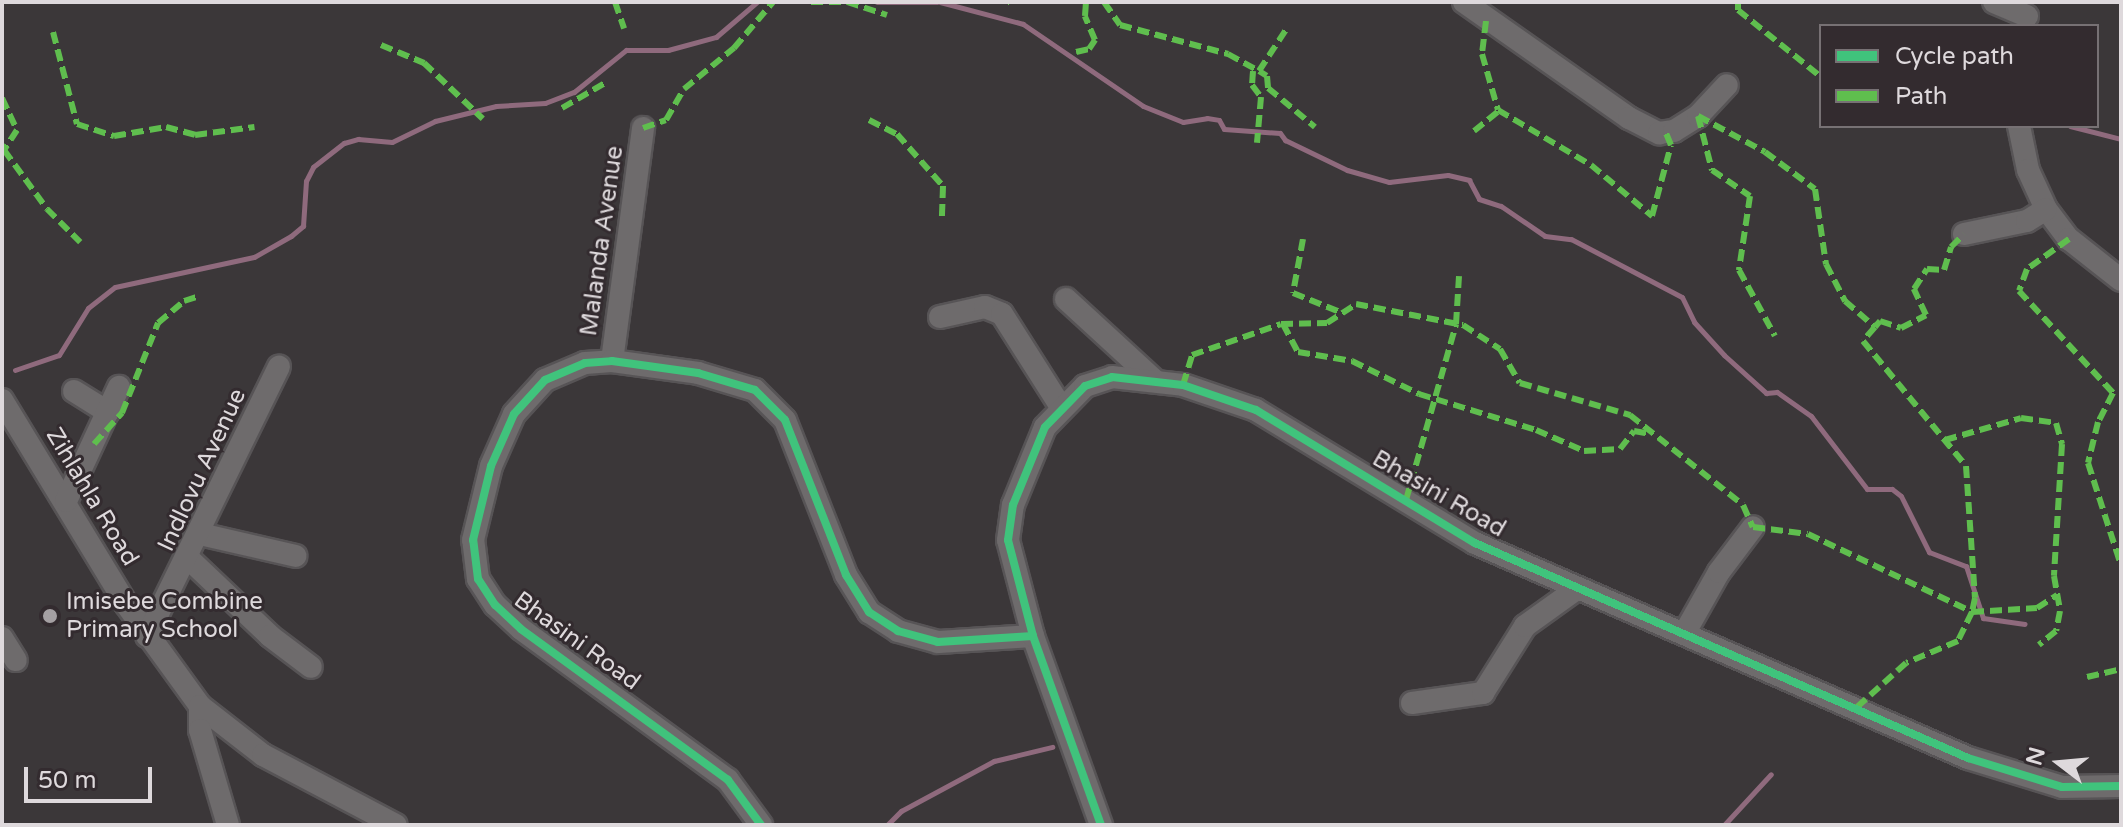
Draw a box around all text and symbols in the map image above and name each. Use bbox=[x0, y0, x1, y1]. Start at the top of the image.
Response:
legend bbox=[1819, 24, 2099, 128]
text: Cycle path bbox=[1895, 42, 2014, 71]
text: Path bbox=[1895, 82, 1948, 111]
street label: Malanda Avenue bbox=[574, 144, 630, 338]
street label: Indlovu Avenue bbox=[152, 384, 252, 556]
street label: Zihlahla Road bbox=[39, 423, 145, 571]
street label: Bhasini Road bbox=[1367, 444, 1511, 544]
street label: Bhasini Road bbox=[508, 585, 646, 697]
place label: Imisebe Combine Primary School bbox=[66, 588, 263, 644]
marker: Imisebe Combine Primary School bbox=[41, 607, 59, 625]
north arrow bbox=[2019, 723, 2099, 803]
text: N bbox=[2021, 744, 2051, 768]
scale bar bbox=[28, 751, 156, 801]
text: 50 m bbox=[38, 766, 96, 795]

